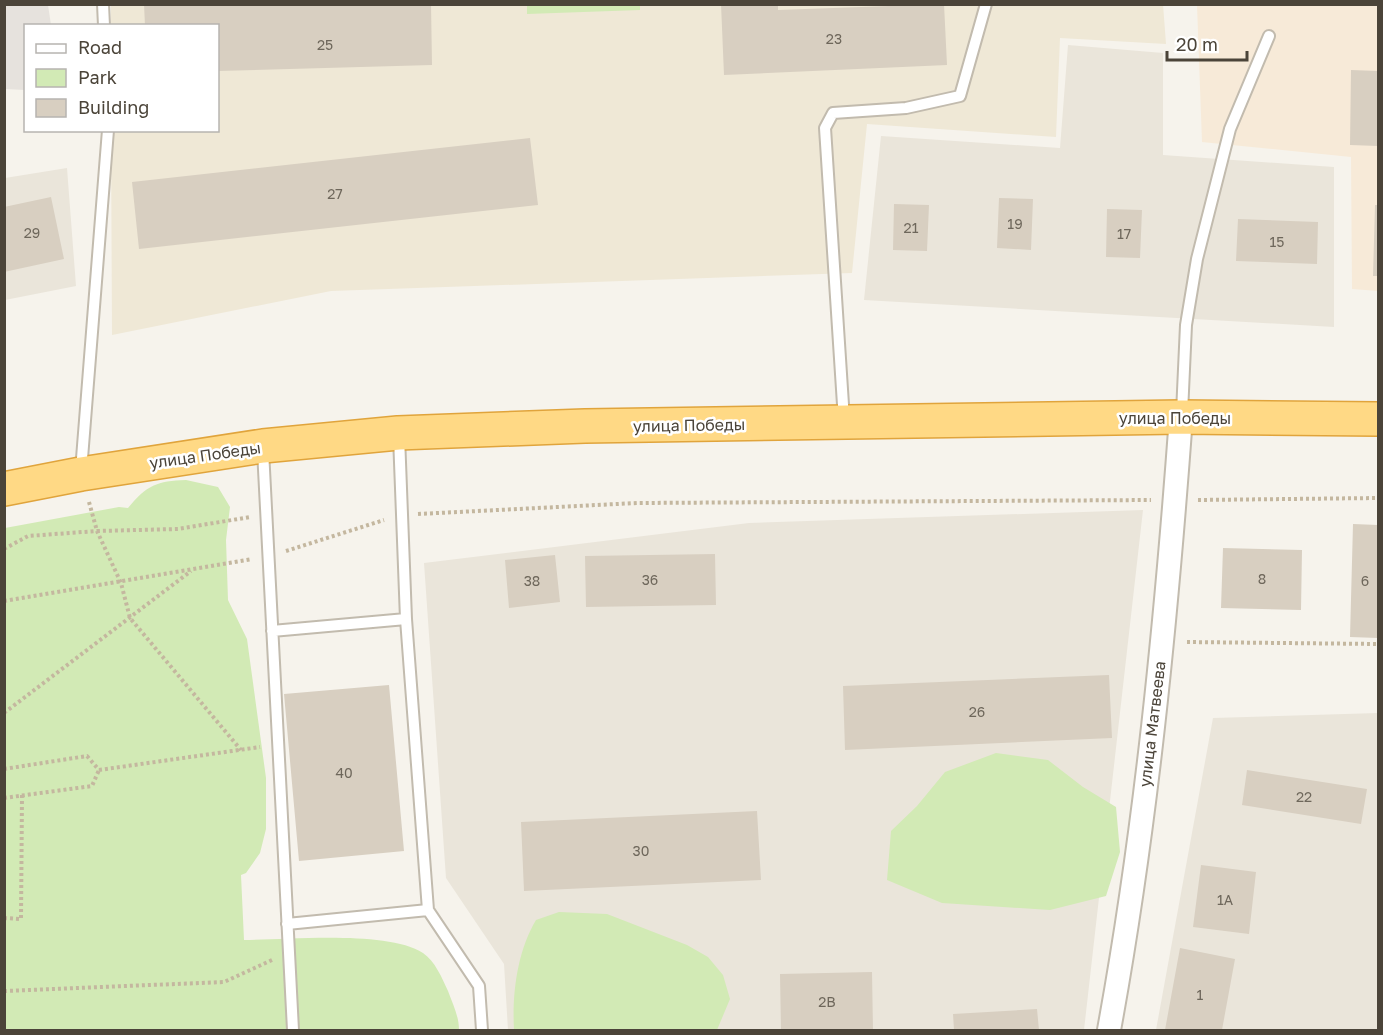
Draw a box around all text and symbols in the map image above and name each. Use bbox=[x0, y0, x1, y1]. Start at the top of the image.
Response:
legend bbox=[24, 24, 219, 132]
scale bar bbox=[1167, 24, 1246, 62]
house number: 23 bbox=[826, 30, 842, 47]
text: 20 m bbox=[1176, 33, 1218, 55]
text: Road bbox=[78, 36, 122, 58]
house number: 25 bbox=[317, 36, 333, 53]
text: Park bbox=[78, 66, 117, 88]
text: Building bbox=[78, 96, 149, 118]
house number: 27 bbox=[327, 185, 343, 202]
house number: 19 bbox=[1007, 215, 1023, 232]
house number: 21 bbox=[904, 219, 919, 236]
house number: 29 bbox=[24, 224, 40, 241]
house number: 17 bbox=[1117, 225, 1131, 242]
house number: 15 bbox=[1270, 233, 1284, 250]
street label: улица Победы bbox=[1119, 408, 1231, 428]
street label: улица Победы bbox=[633, 414, 745, 436]
street label: улица Победы bbox=[148, 437, 262, 473]
house number: 8 bbox=[1258, 570, 1266, 587]
house number: 36 bbox=[642, 571, 658, 588]
house number: 38 bbox=[524, 572, 540, 589]
house number: 6 bbox=[1361, 572, 1369, 589]
street label: улица Матвеева bbox=[1134, 660, 1170, 788]
house number: 26 bbox=[969, 703, 985, 720]
house number: 40 bbox=[335, 764, 353, 781]
house number: 22 bbox=[1296, 788, 1312, 805]
house number: 30 bbox=[633, 842, 649, 859]
house number: 1А bbox=[1217, 891, 1234, 908]
house number: 1 bbox=[1197, 986, 1204, 1003]
house number: 2В bbox=[818, 993, 836, 1010]

